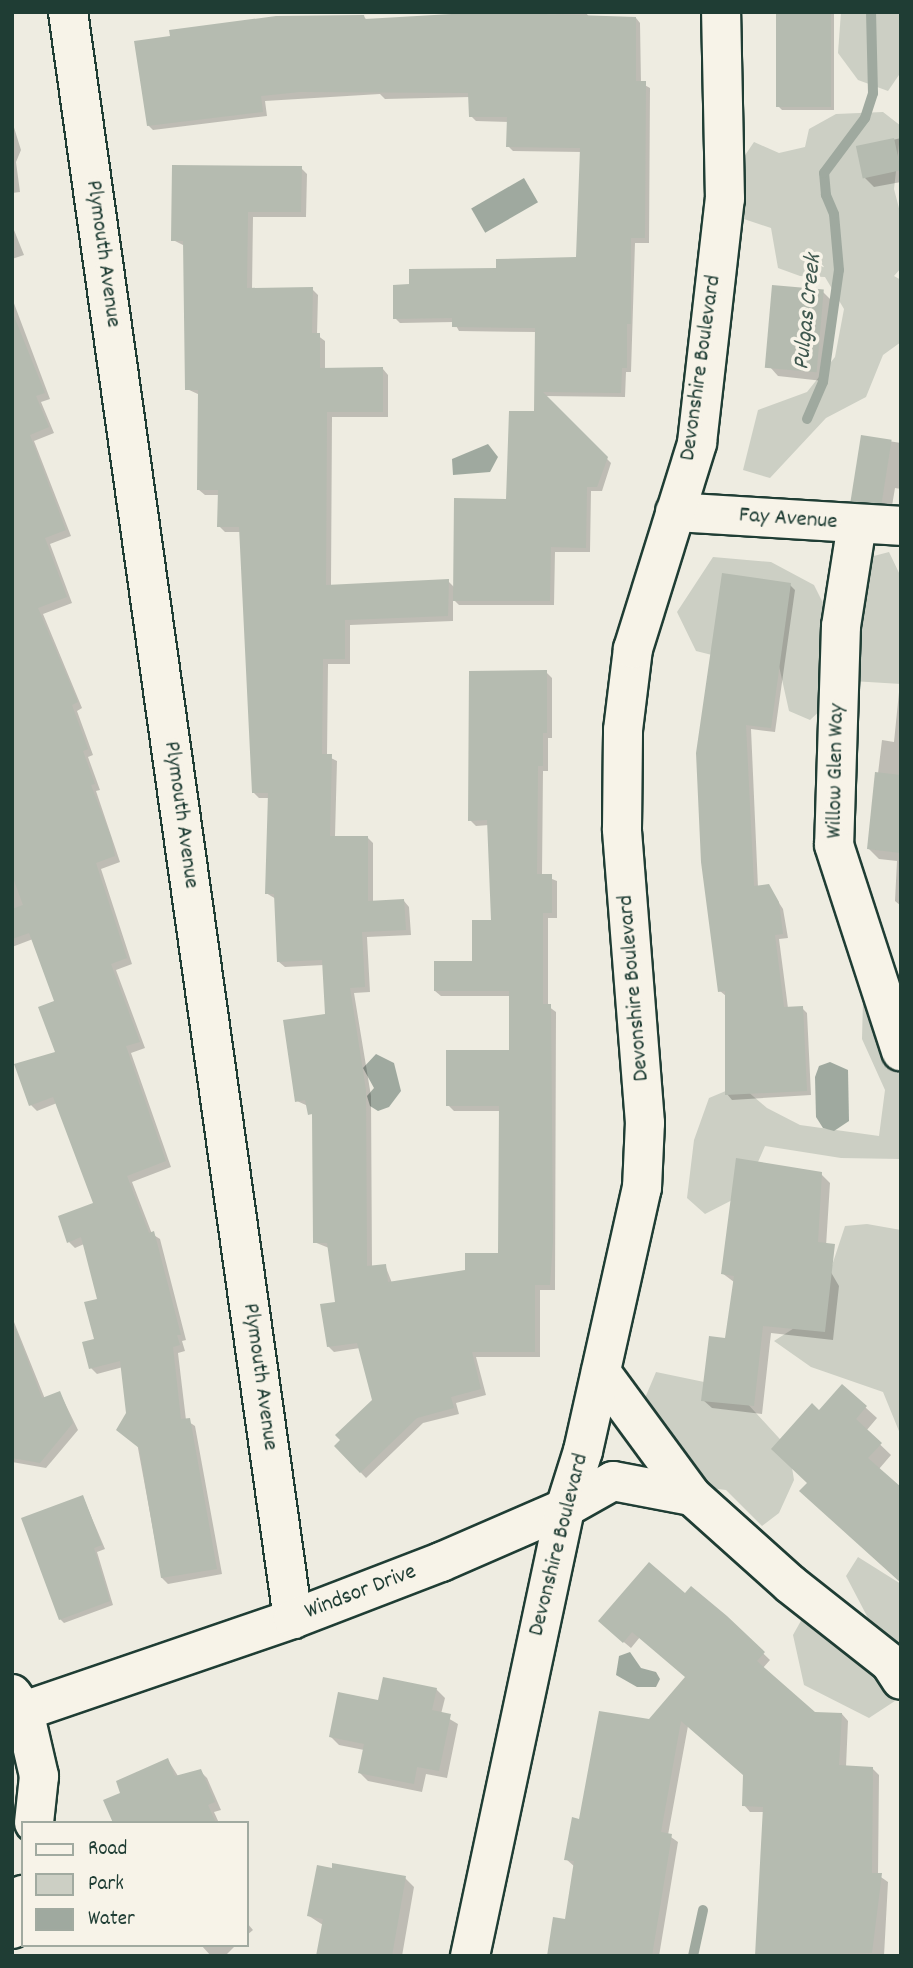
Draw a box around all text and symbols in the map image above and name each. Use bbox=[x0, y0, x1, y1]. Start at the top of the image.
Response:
street label: Plymouth Avenue bbox=[78, 179, 126, 329]
water label: Pulgas Creek bbox=[789, 253, 829, 371]
street label: Devonshire Boulevard bbox=[675, 273, 729, 463]
street label: Fay Avenue bbox=[738, 503, 838, 537]
street label: Willow Glen Way bbox=[822, 703, 852, 839]
street label: Plymouth Avenue bbox=[156, 740, 204, 890]
street label: Devonshire Boulevard bbox=[613, 894, 657, 1082]
street label: Plymouth Avenue bbox=[235, 1302, 283, 1452]
street label: Devonshire Boulevard bbox=[524, 1451, 596, 1639]
street label: Windsor Drive bbox=[302, 1559, 420, 1627]
legend bbox=[21, 1821, 248, 1947]
text: Road bbox=[88, 1835, 127, 1865]
text: Park bbox=[88, 1870, 124, 1900]
text: Water bbox=[88, 1905, 135, 1935]

